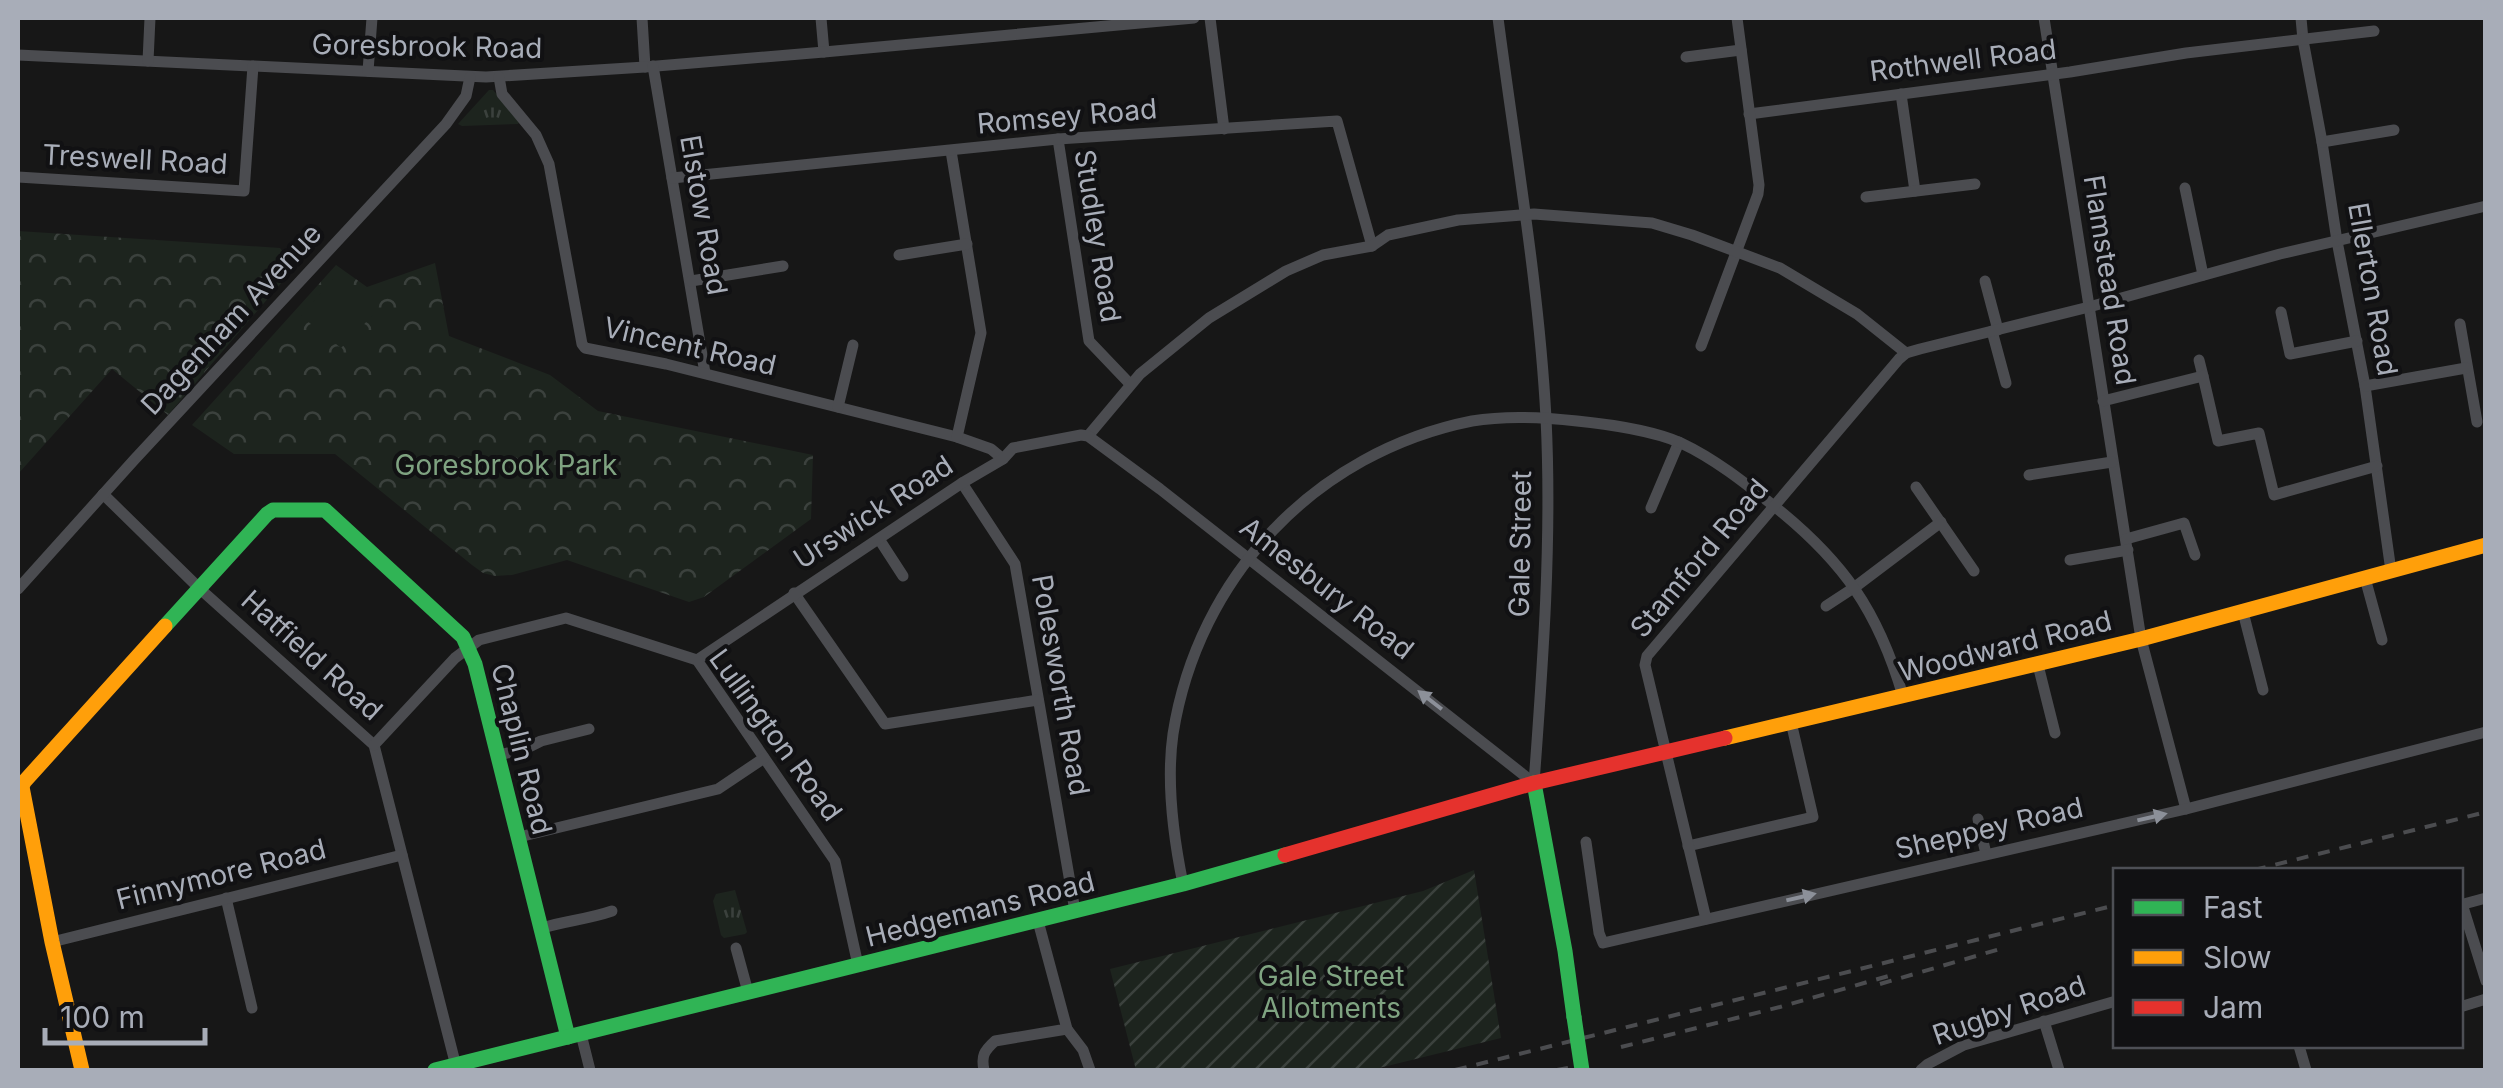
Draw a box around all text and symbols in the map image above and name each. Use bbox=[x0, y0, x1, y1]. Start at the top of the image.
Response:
street label: Goresbrook Road bbox=[311, 27, 543, 65]
street label: Rothwell Road bbox=[1868, 32, 2058, 88]
street label: Romsey Road bbox=[976, 91, 1158, 141]
street label: Elstow Road bbox=[673, 132, 735, 298]
street label: Treswell Road bbox=[42, 137, 228, 181]
street label: Studley Road bbox=[1068, 147, 1128, 325]
street label: Flamstead Road bbox=[2077, 173, 2143, 387]
street label: Ellerton Road bbox=[2341, 200, 2405, 378]
street label: Dagenham Avenue bbox=[134, 216, 328, 422]
street label: Vincent Road bbox=[600, 310, 780, 382]
park label: Goresbrook Park bbox=[395, 448, 617, 482]
street label: Urswick Road bbox=[787, 448, 959, 576]
street label: Gale Street bbox=[1502, 470, 1538, 618]
street label: Stamford Road bbox=[1623, 472, 1775, 644]
street label: Amesbury Road bbox=[1233, 510, 1421, 666]
street label: Polesworth Road bbox=[1025, 572, 1097, 798]
street label: Hatfield Road bbox=[235, 583, 389, 727]
street label: Woodward Road bbox=[1895, 603, 2115, 689]
street label: Lullington Road bbox=[702, 642, 850, 828]
street label: Chaplin Road bbox=[484, 660, 560, 838]
one-way arrow bbox=[1418, 690, 1444, 711]
street label: Sheppey Road bbox=[1892, 790, 2086, 866]
one-way arrow bbox=[2136, 809, 2167, 824]
street label: Finnymore Road bbox=[113, 832, 329, 916]
street label: Hedgemans Road bbox=[862, 864, 1098, 954]
legend bbox=[2113, 868, 2463, 1048]
one-way arrow bbox=[1785, 889, 1816, 904]
text: Fast bbox=[2203, 889, 2263, 925]
text: Slow bbox=[2203, 939, 2272, 975]
park label: Gale Street Allotments bbox=[1258, 959, 1404, 1025]
street label: Rugby Road bbox=[1928, 968, 2090, 1052]
scale bar bbox=[45, 983, 205, 1045]
text: Jam bbox=[2203, 989, 2263, 1025]
text: 100 m bbox=[60, 999, 145, 1035]

